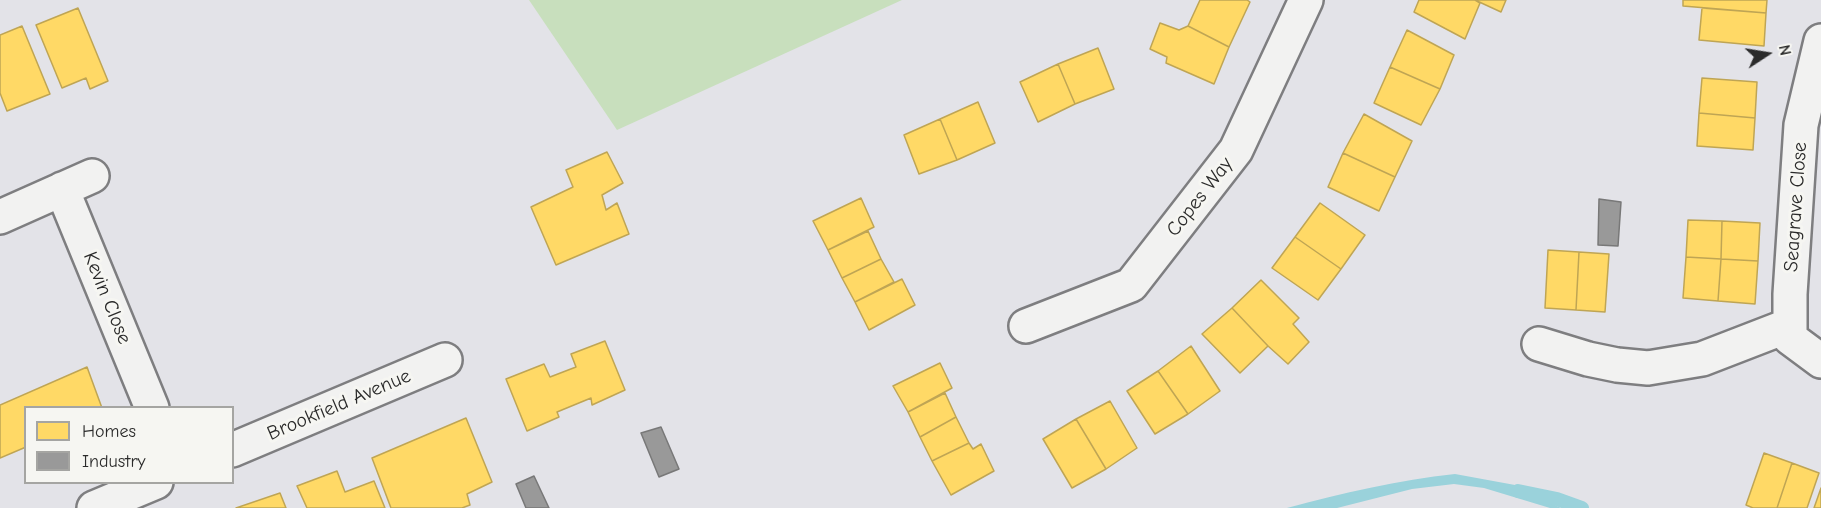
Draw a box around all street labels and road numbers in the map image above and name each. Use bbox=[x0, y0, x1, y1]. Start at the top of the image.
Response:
street label: Seagrave Close bbox=[1779, 141, 1813, 273]
street label: Copes Way bbox=[1162, 153, 1238, 241]
street label: Kevin Close bbox=[78, 248, 136, 348]
street label: Brookfield Avenue bbox=[264, 364, 414, 446]

